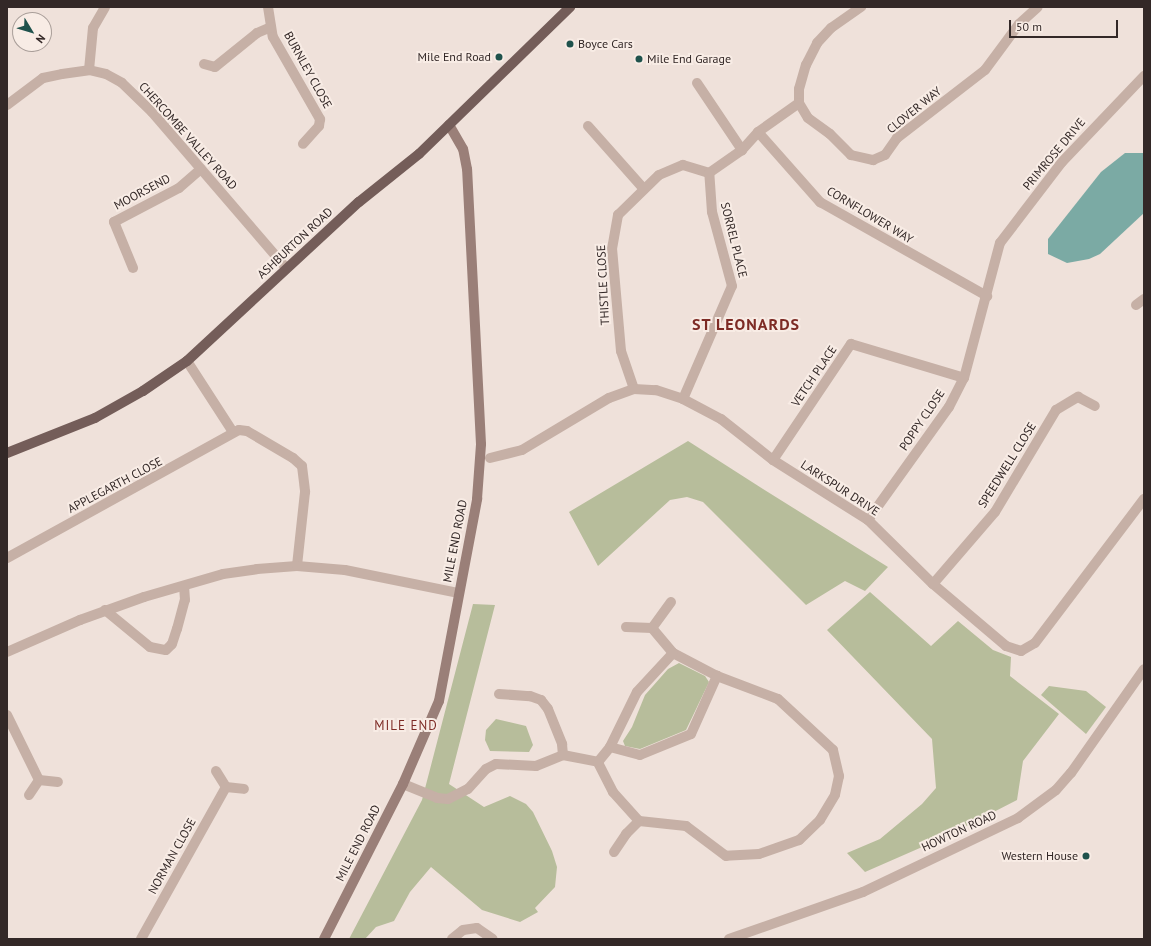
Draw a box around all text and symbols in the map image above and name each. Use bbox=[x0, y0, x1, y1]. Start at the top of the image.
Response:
north arrow bbox=[12, 12, 52, 52]
scale bar bbox=[1011, 12, 1120, 38]
text: 50 m bbox=[1016, 19, 1042, 34]
street label: BURNLEY CLOSE bbox=[281, 29, 335, 111]
text: N bbox=[33, 32, 48, 46]
place label: Boyce Cars bbox=[578, 37, 633, 51]
marker: Boyce Cars bbox=[565, 39, 575, 49]
place label: Mile End Road bbox=[417, 50, 491, 64]
marker: Mile End Road bbox=[494, 52, 504, 62]
place label: Mile End Garage bbox=[647, 52, 731, 66]
marker: Mile End Garage bbox=[634, 54, 644, 64]
street label: CHERCOMBE VALLEY ROAD bbox=[136, 79, 240, 193]
street label: CLOVER WAY bbox=[884, 84, 944, 136]
street label: PRIMROSE DRIVE bbox=[1020, 115, 1088, 193]
street label: MOORSEND bbox=[111, 171, 173, 213]
street label: CORNFLOWER WAY bbox=[824, 183, 916, 247]
street label: SORREL PLACE bbox=[718, 201, 750, 279]
street label: ASHBURTON ROAD bbox=[254, 204, 336, 282]
street label: THISTLE CLOSE bbox=[594, 244, 612, 326]
district label: ST LEONARDS bbox=[692, 314, 800, 334]
street label: VETCH PLACE bbox=[788, 343, 840, 409]
street label: POPPY CLOSE bbox=[896, 387, 948, 453]
street label: SPEEDWELL CLOSE bbox=[975, 419, 1039, 511]
street label: APPLEGARTH CLOSE bbox=[65, 454, 165, 516]
street label: LARKSPUR DRIVE bbox=[798, 457, 882, 519]
street label: MILE END ROAD bbox=[440, 499, 470, 583]
district label: MILE END bbox=[374, 718, 438, 734]
street label: MILE END ROAD bbox=[333, 802, 383, 884]
street label: HOWTON ROAD bbox=[919, 807, 999, 855]
street label: NORMAN CLOSE bbox=[145, 816, 199, 896]
place label: Western House bbox=[1001, 849, 1078, 863]
marker: Western House bbox=[1081, 851, 1091, 861]

